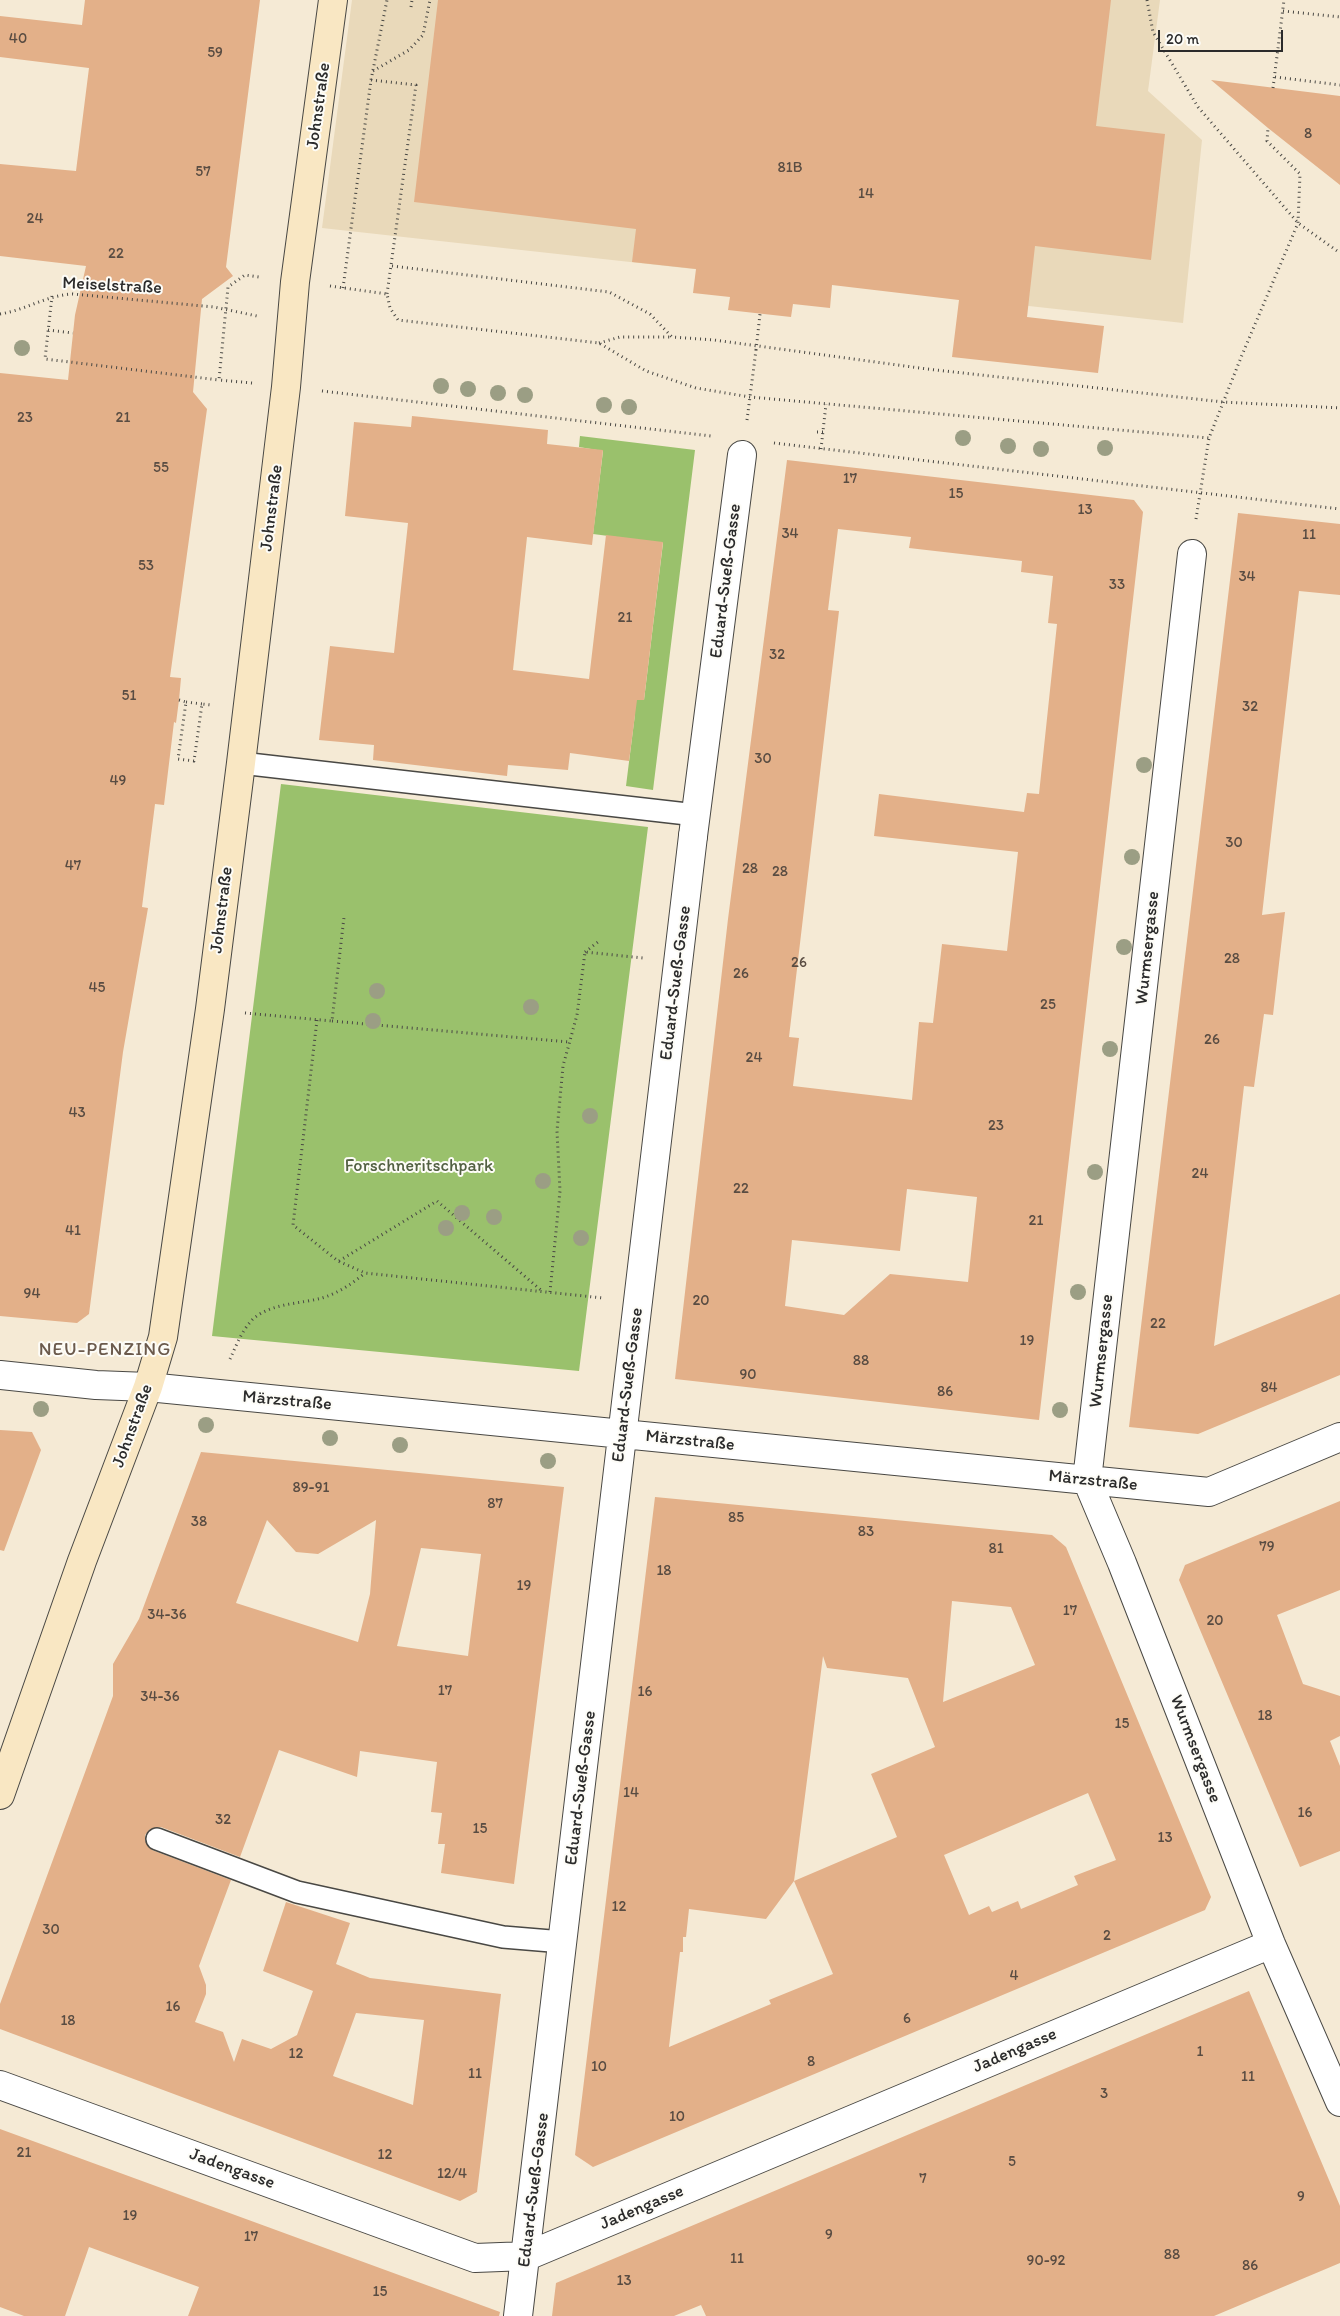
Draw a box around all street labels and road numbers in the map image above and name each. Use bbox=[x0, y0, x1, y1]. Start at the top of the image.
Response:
street label: Johnstraße bbox=[302, 61, 336, 151]
street label: Meiselstraße bbox=[62, 273, 162, 299]
street label: Johnstraße bbox=[256, 463, 288, 553]
street label: Eduard-Sueß-Gasse bbox=[706, 503, 746, 659]
street label: Johnstraße bbox=[206, 865, 238, 955]
street label: Wurmsergasse bbox=[1131, 890, 1165, 1006]
street label: Eduard-Sueß-Gasse bbox=[656, 905, 696, 1061]
street label: Wurmsergasse bbox=[1085, 1293, 1119, 1409]
street label: Eduard-Sueß-Gasse bbox=[608, 1307, 648, 1463]
street label: Johnstraße bbox=[108, 1381, 158, 1471]
street label: Märzstraße bbox=[241, 1386, 333, 1416]
street label: Märzstraße bbox=[644, 1426, 736, 1456]
street label: Märzstraße bbox=[1047, 1466, 1139, 1496]
street label: Wurmsergasse bbox=[1164, 1692, 1226, 1806]
street label: Eduard-Sueß-Gasse bbox=[561, 1710, 601, 1866]
street label: Jadengasse bbox=[970, 2024, 1060, 2078]
street label: Eduard-Sueß-Gasse bbox=[514, 2112, 554, 2268]
street label: Jadengasse bbox=[186, 2144, 278, 2194]
street label: Jadengasse bbox=[597, 2181, 687, 2235]

